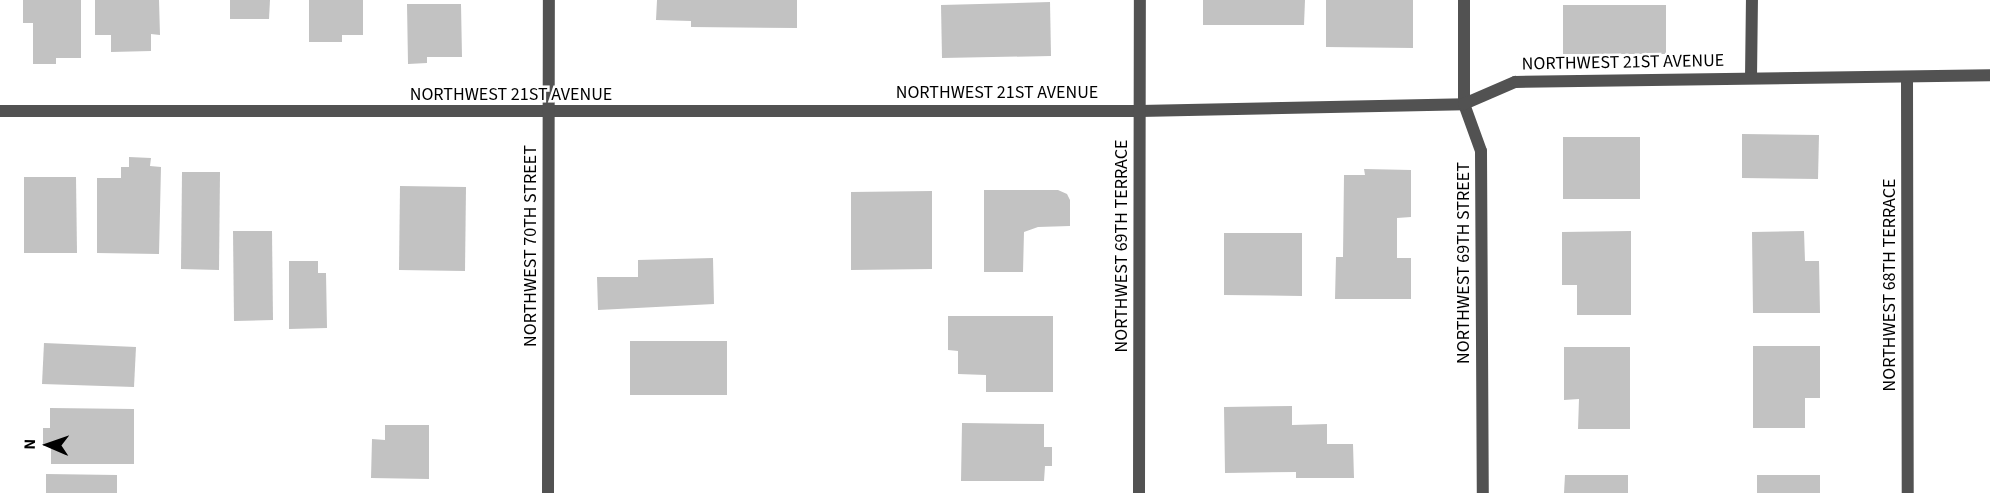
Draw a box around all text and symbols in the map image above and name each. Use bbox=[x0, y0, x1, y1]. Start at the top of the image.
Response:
street label: NORTHWEST 21ST AVENUE bbox=[1522, 50, 1724, 76]
street label: NORTHWEST 21ST AVENUE bbox=[896, 82, 1098, 104]
street label: NORTHWEST 21ST AVENUE bbox=[410, 84, 612, 106]
street label: NORTHWEST 69TH TERRACE bbox=[1111, 140, 1133, 352]
street label: NORTHWEST 70TH STREET bbox=[520, 145, 542, 347]
street label: NORTHWEST 69TH STREET bbox=[1453, 162, 1475, 364]
street label: NORTHWEST 68TH TERRACE bbox=[1879, 179, 1901, 391]
north arrow bbox=[18, 415, 78, 475]
text: N bbox=[19, 439, 41, 450]

